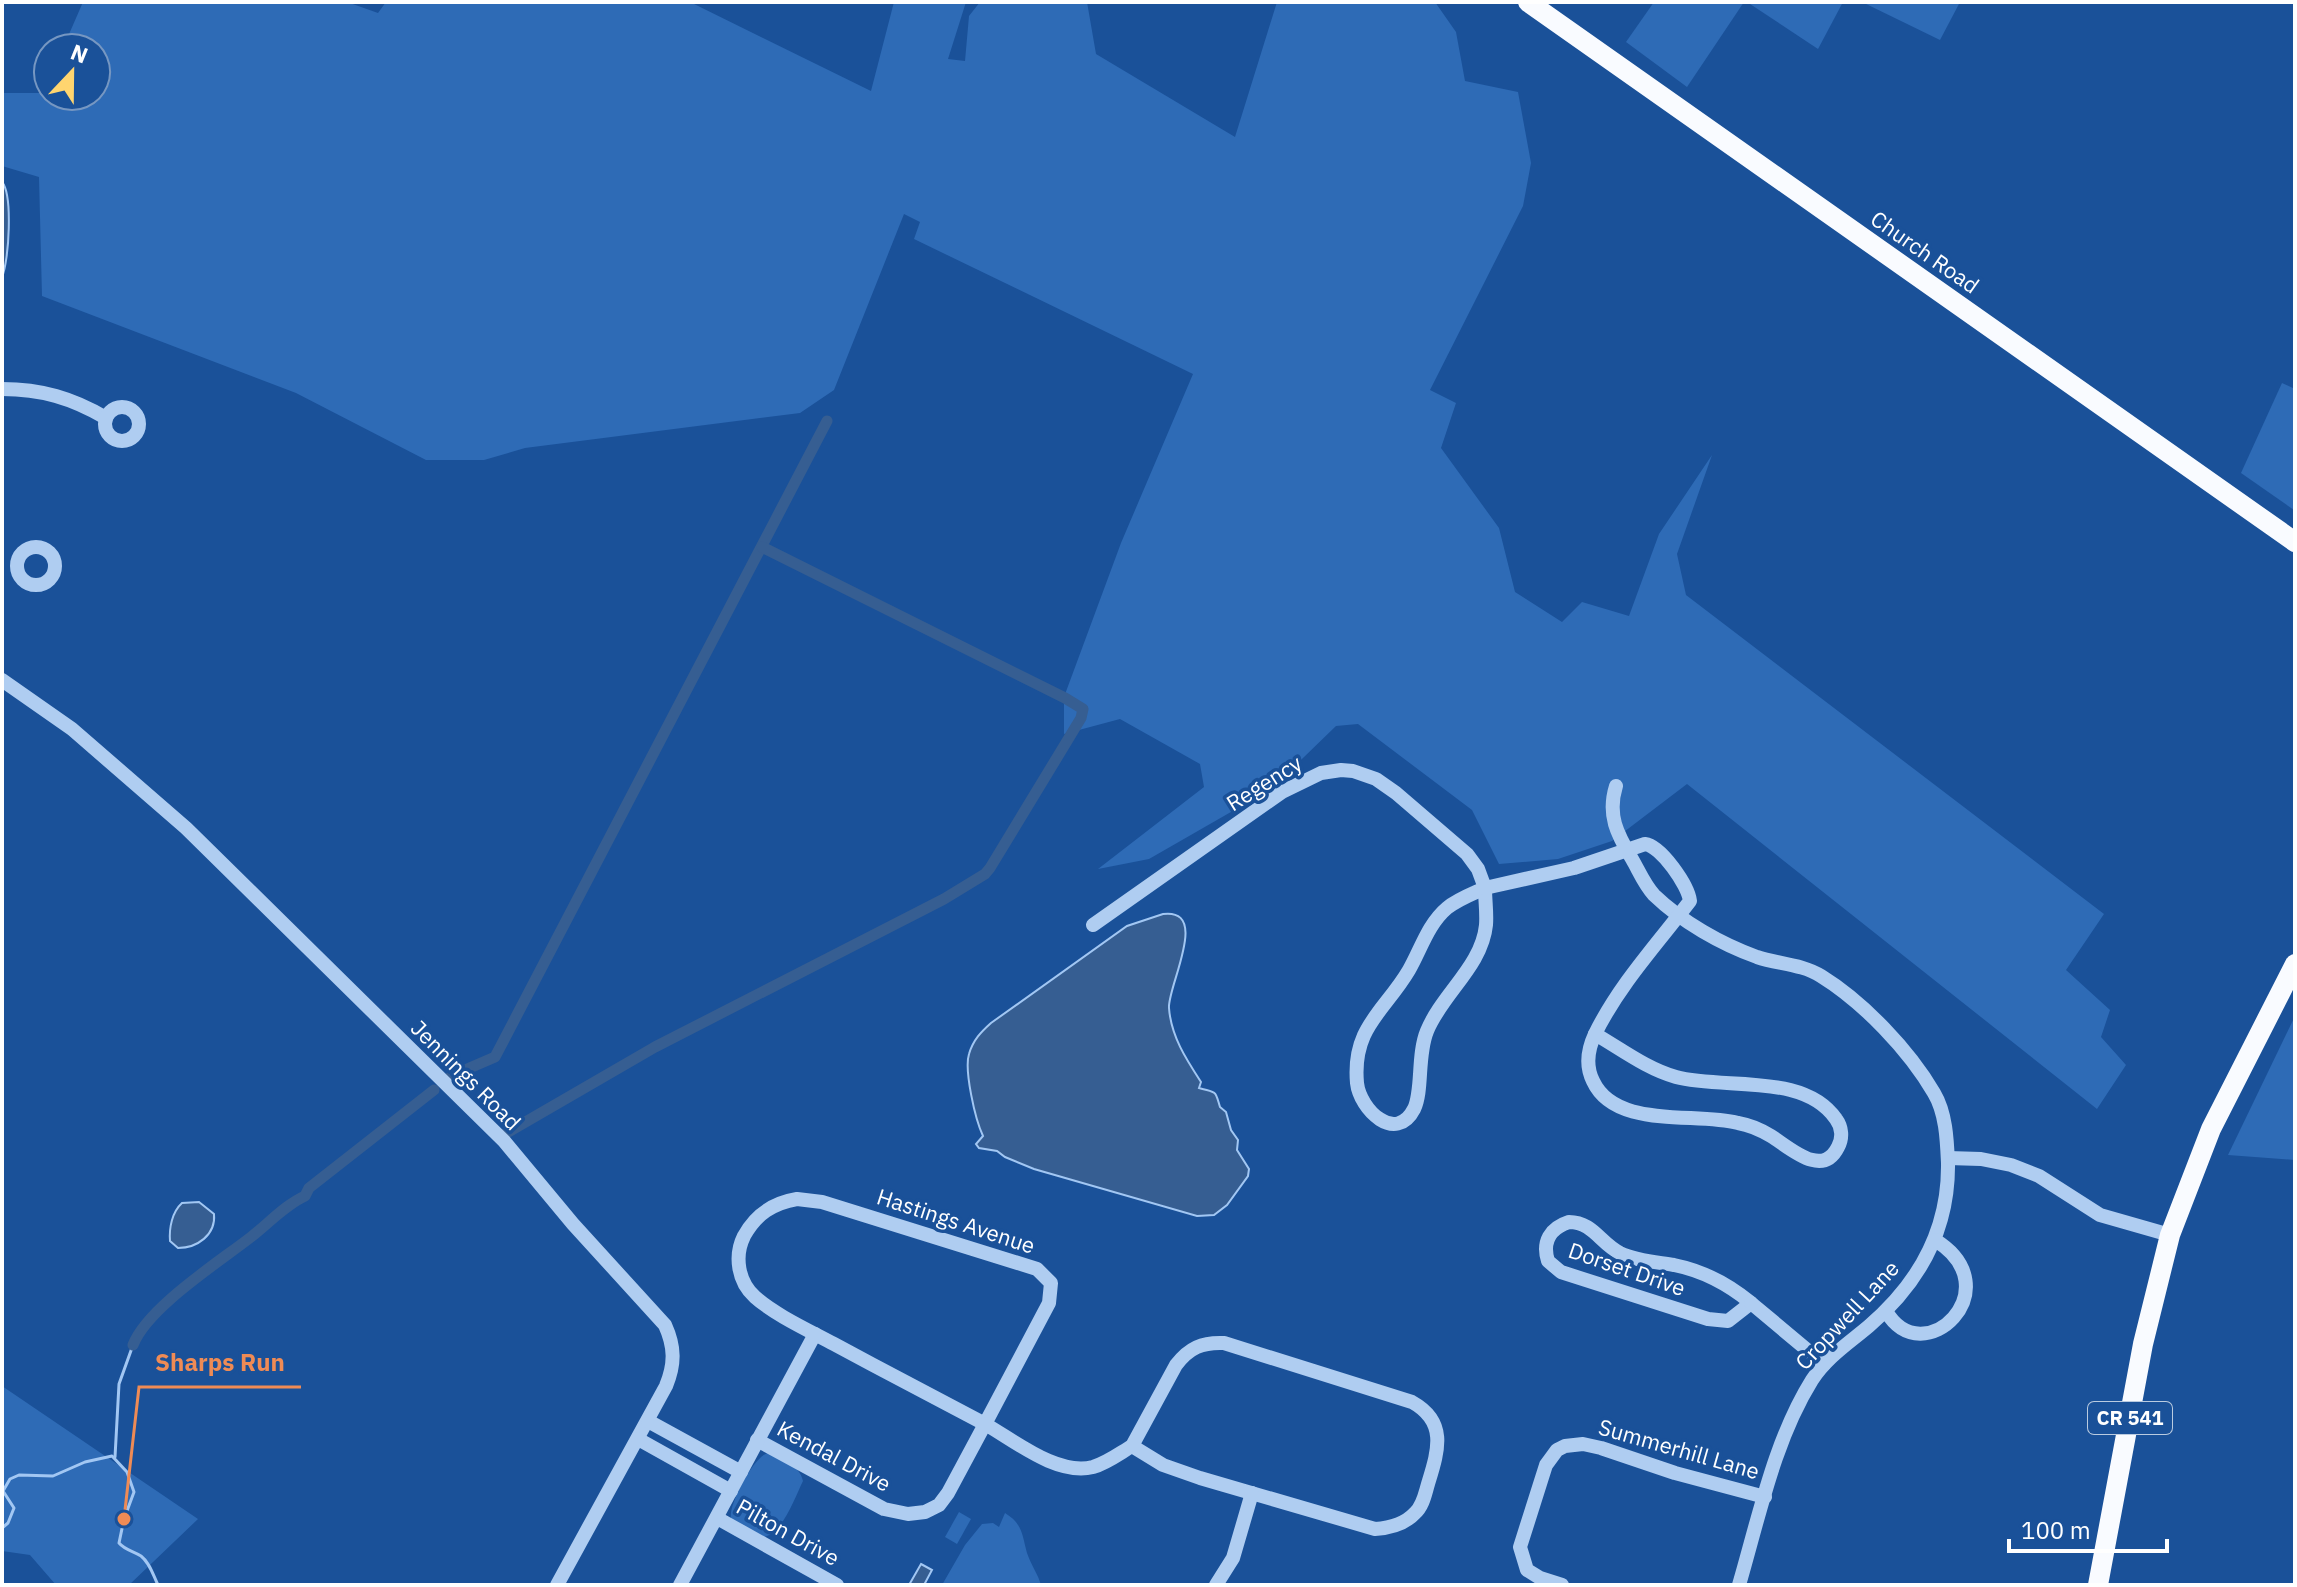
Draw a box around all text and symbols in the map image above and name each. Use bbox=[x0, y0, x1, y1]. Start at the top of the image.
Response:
north arrow bbox=[32, 32, 112, 112]
text: N bbox=[67, 37, 92, 69]
street label: Church Road bbox=[1865, 204, 1985, 300]
street label: Regency bbox=[1220, 748, 1307, 817]
street label: Jennings Road bbox=[405, 1013, 528, 1136]
street label: Hastings Avenue bbox=[873, 1181, 1039, 1260]
street label: Dorset Drive bbox=[1565, 1235, 1690, 1302]
street label: Cropwell Lane bbox=[1788, 1254, 1905, 1376]
callout: Sharps Run bbox=[139, 1339, 301, 1387]
text: Sharps Run bbox=[155, 1346, 285, 1378]
road number: CR 541 bbox=[2088, 1402, 2172, 1434]
street label: Summerhill Lane bbox=[1595, 1412, 1763, 1485]
street label: Kendal Drive bbox=[772, 1413, 896, 1498]
street label: Pilton Drive bbox=[732, 1491, 845, 1572]
scale bar bbox=[2009, 1503, 2167, 1553]
text: 100 m bbox=[2021, 1514, 2091, 1546]

